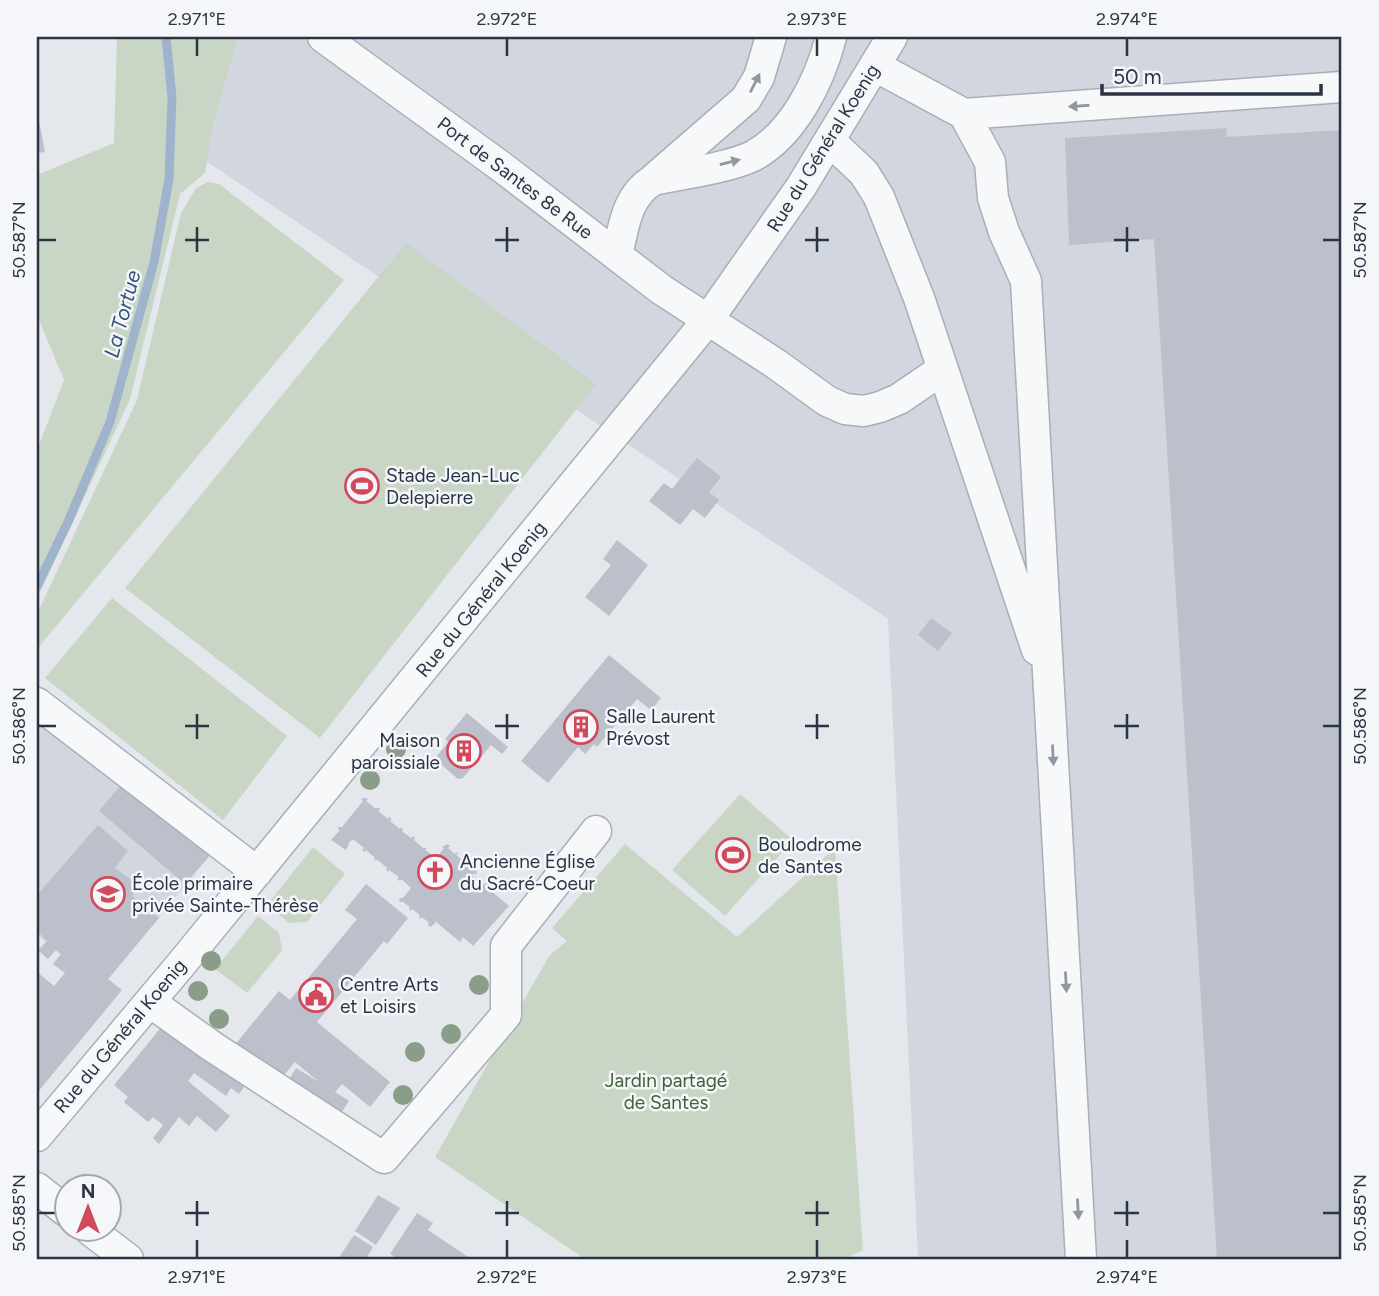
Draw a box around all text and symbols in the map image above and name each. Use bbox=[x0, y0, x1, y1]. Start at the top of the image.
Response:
text: 2.971°E bbox=[168, 8, 226, 30]
text: 2.972°E bbox=[476, 8, 538, 30]
text: 2.973°E bbox=[787, 8, 847, 30]
text: 2.974°E bbox=[1096, 8, 1158, 30]
scale bar bbox=[1102, 52, 1321, 96]
street label: Rue du Général Koenig bbox=[762, 60, 884, 236]
text: 50 m bbox=[1113, 64, 1162, 89]
one-way arrow bbox=[749, 73, 760, 93]
one-way arrow bbox=[1067, 101, 1089, 112]
street label: Port de Santes 8e Rue bbox=[433, 112, 597, 244]
one-way arrow bbox=[719, 157, 741, 168]
text: 50.587°N bbox=[8, 201, 30, 279]
text: 50.587°N bbox=[1349, 201, 1371, 279]
water label: La Tortue bbox=[98, 267, 146, 360]
place label: Stade Jean-Luc Delepierre bbox=[386, 464, 520, 509]
sports icon: Stade Jean-Luc Delepierre bbox=[343, 467, 381, 505]
street label: Rue du Général Koenig bbox=[411, 516, 551, 682]
text: 50.586°N bbox=[8, 687, 30, 765]
text: 50.586°N bbox=[1349, 687, 1371, 765]
place label: Salle Laurent Prévost bbox=[606, 705, 716, 750]
building icon: Salle Laurent Prévost bbox=[562, 708, 600, 746]
place label: Maison paroissiale bbox=[351, 729, 440, 774]
building icon: Maison paroissiale bbox=[445, 732, 483, 770]
one-way arrow bbox=[1047, 744, 1058, 766]
place label: Boulodrome de Santes bbox=[758, 833, 862, 878]
sports icon: Boulodrome de Santes bbox=[714, 836, 752, 874]
place label: Ancienne Église du Sacré-Coeur bbox=[460, 850, 595, 895]
church icon: Ancienne Église du Sacré-Coeur bbox=[416, 853, 454, 891]
place label: École primaire privée Sainte-Thérèse bbox=[132, 872, 319, 917]
school or university icon: École primaire privée Sainte-Thérèse bbox=[89, 875, 127, 913]
street label: Rue du Général Koenig bbox=[49, 954, 191, 1118]
one-way arrow bbox=[1060, 971, 1071, 993]
place label: Centre Arts et Loisirs bbox=[340, 973, 439, 1018]
public building icon: Centre Arts et Loisirs bbox=[297, 976, 335, 1014]
park label: Jardin partagé de Santes bbox=[605, 1069, 727, 1114]
text: 50.585°N bbox=[8, 1174, 30, 1252]
north arrow bbox=[52, 1174, 122, 1244]
text: 50.585°N bbox=[1349, 1174, 1371, 1252]
text: N bbox=[81, 1180, 95, 1203]
one-way arrow bbox=[1073, 1198, 1084, 1220]
text: 2.971°E bbox=[168, 1266, 226, 1288]
text: 2.972°E bbox=[476, 1266, 538, 1288]
text: 2.973°E bbox=[787, 1266, 847, 1288]
text: 2.974°E bbox=[1096, 1266, 1158, 1288]

